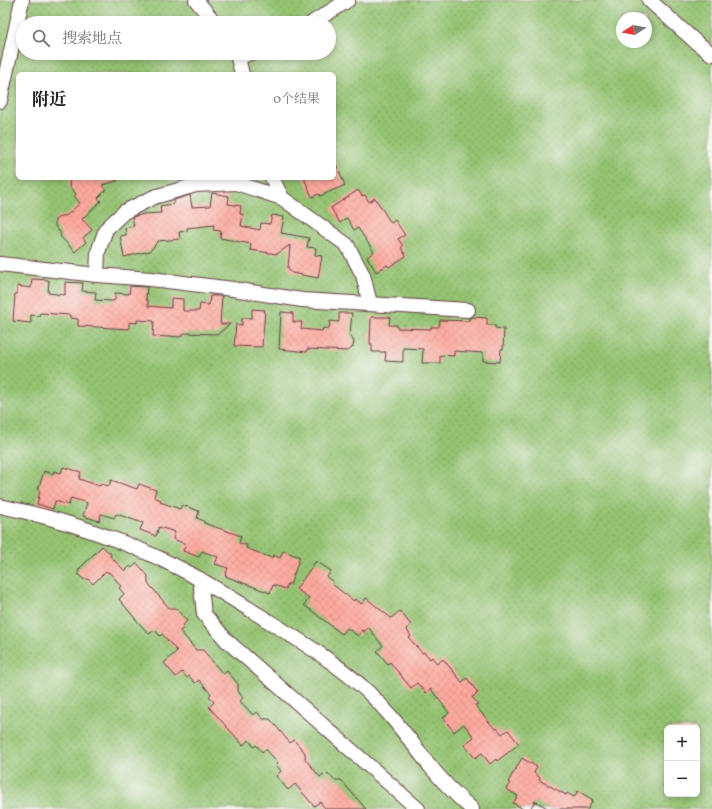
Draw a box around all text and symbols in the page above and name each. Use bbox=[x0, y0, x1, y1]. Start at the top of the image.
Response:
north arrow bbox=[616, 12, 652, 48]
search box bbox=[16, 16, 336, 60]
icon: search bbox=[30, 27, 52, 49]
text: 搜索地点 bbox=[62, 29, 122, 50]
text: 附近 bbox=[32, 89, 66, 112]
text: 0个结果 bbox=[273, 91, 320, 109]
map controls bbox=[664, 725, 700, 797]
button: + bbox=[664, 725, 700, 761]
button: − bbox=[664, 761, 700, 797]

